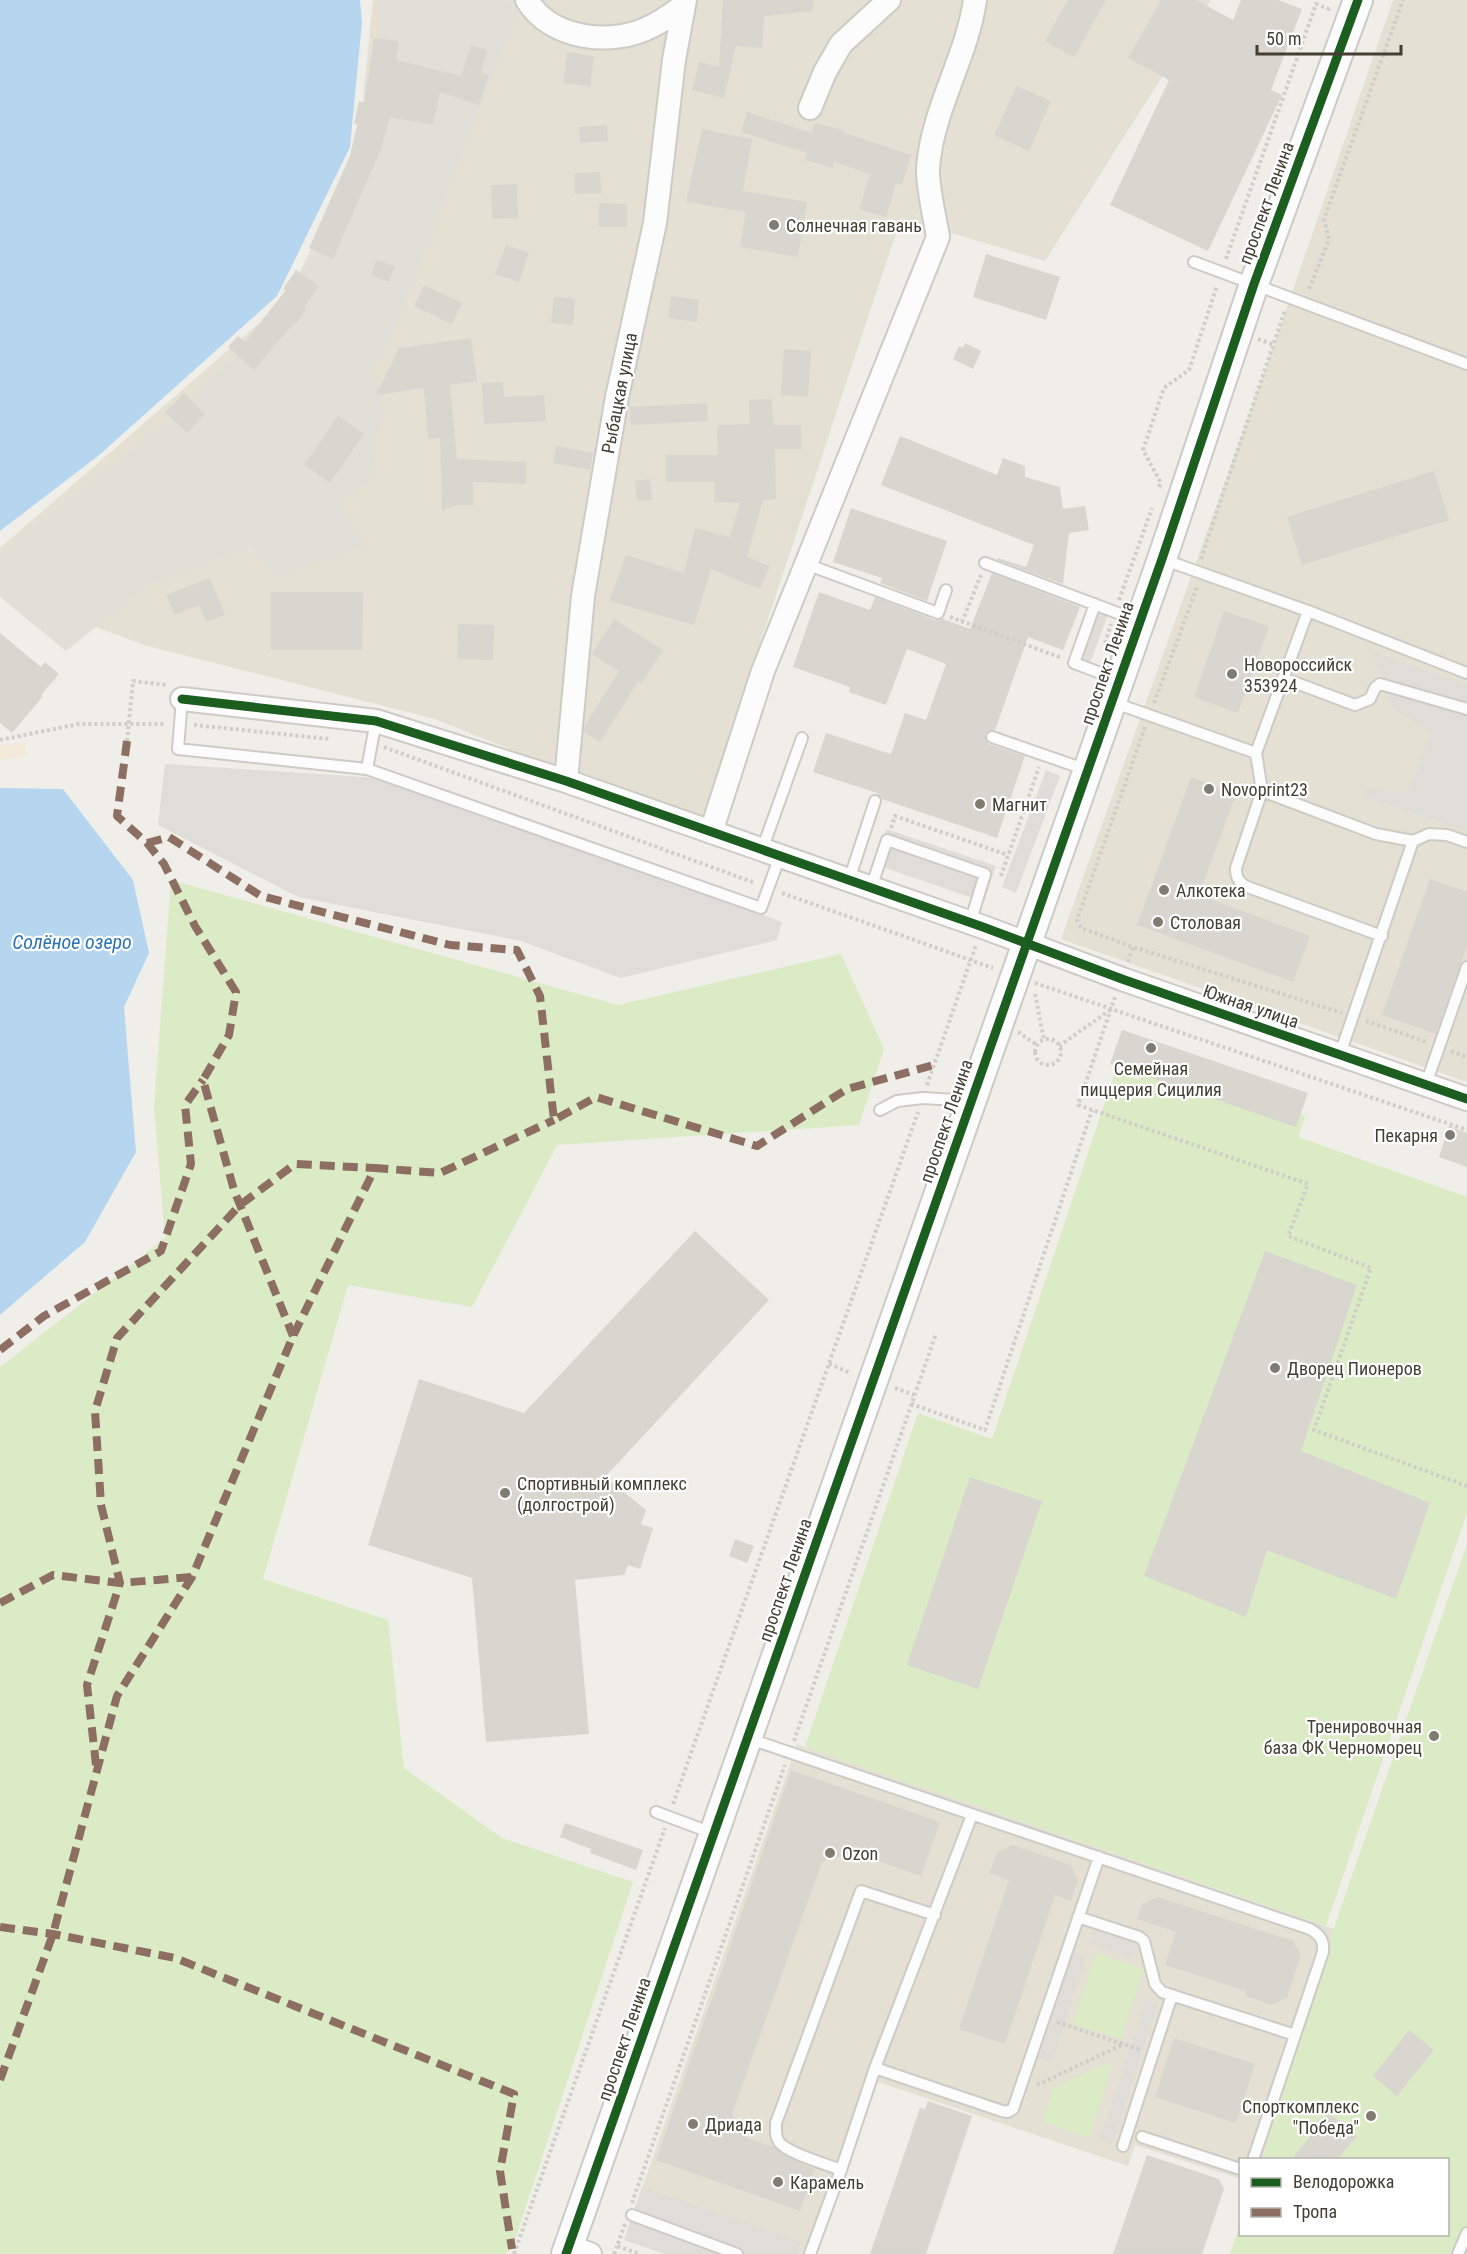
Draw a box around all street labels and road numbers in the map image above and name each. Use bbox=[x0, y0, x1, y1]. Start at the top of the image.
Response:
street label: проспект Ленина bbox=[1234, 139, 1298, 267]
street label: Рыбацкая улица bbox=[597, 331, 641, 455]
street label: проспект Ленина bbox=[1076, 599, 1138, 727]
street label: Южная улица bbox=[1200, 980, 1302, 1032]
street label: проспект Ленина bbox=[915, 1057, 977, 1185]
street label: проспект Ленина bbox=[754, 1516, 816, 1644]
street label: проспект Ленина bbox=[593, 1975, 655, 2103]

